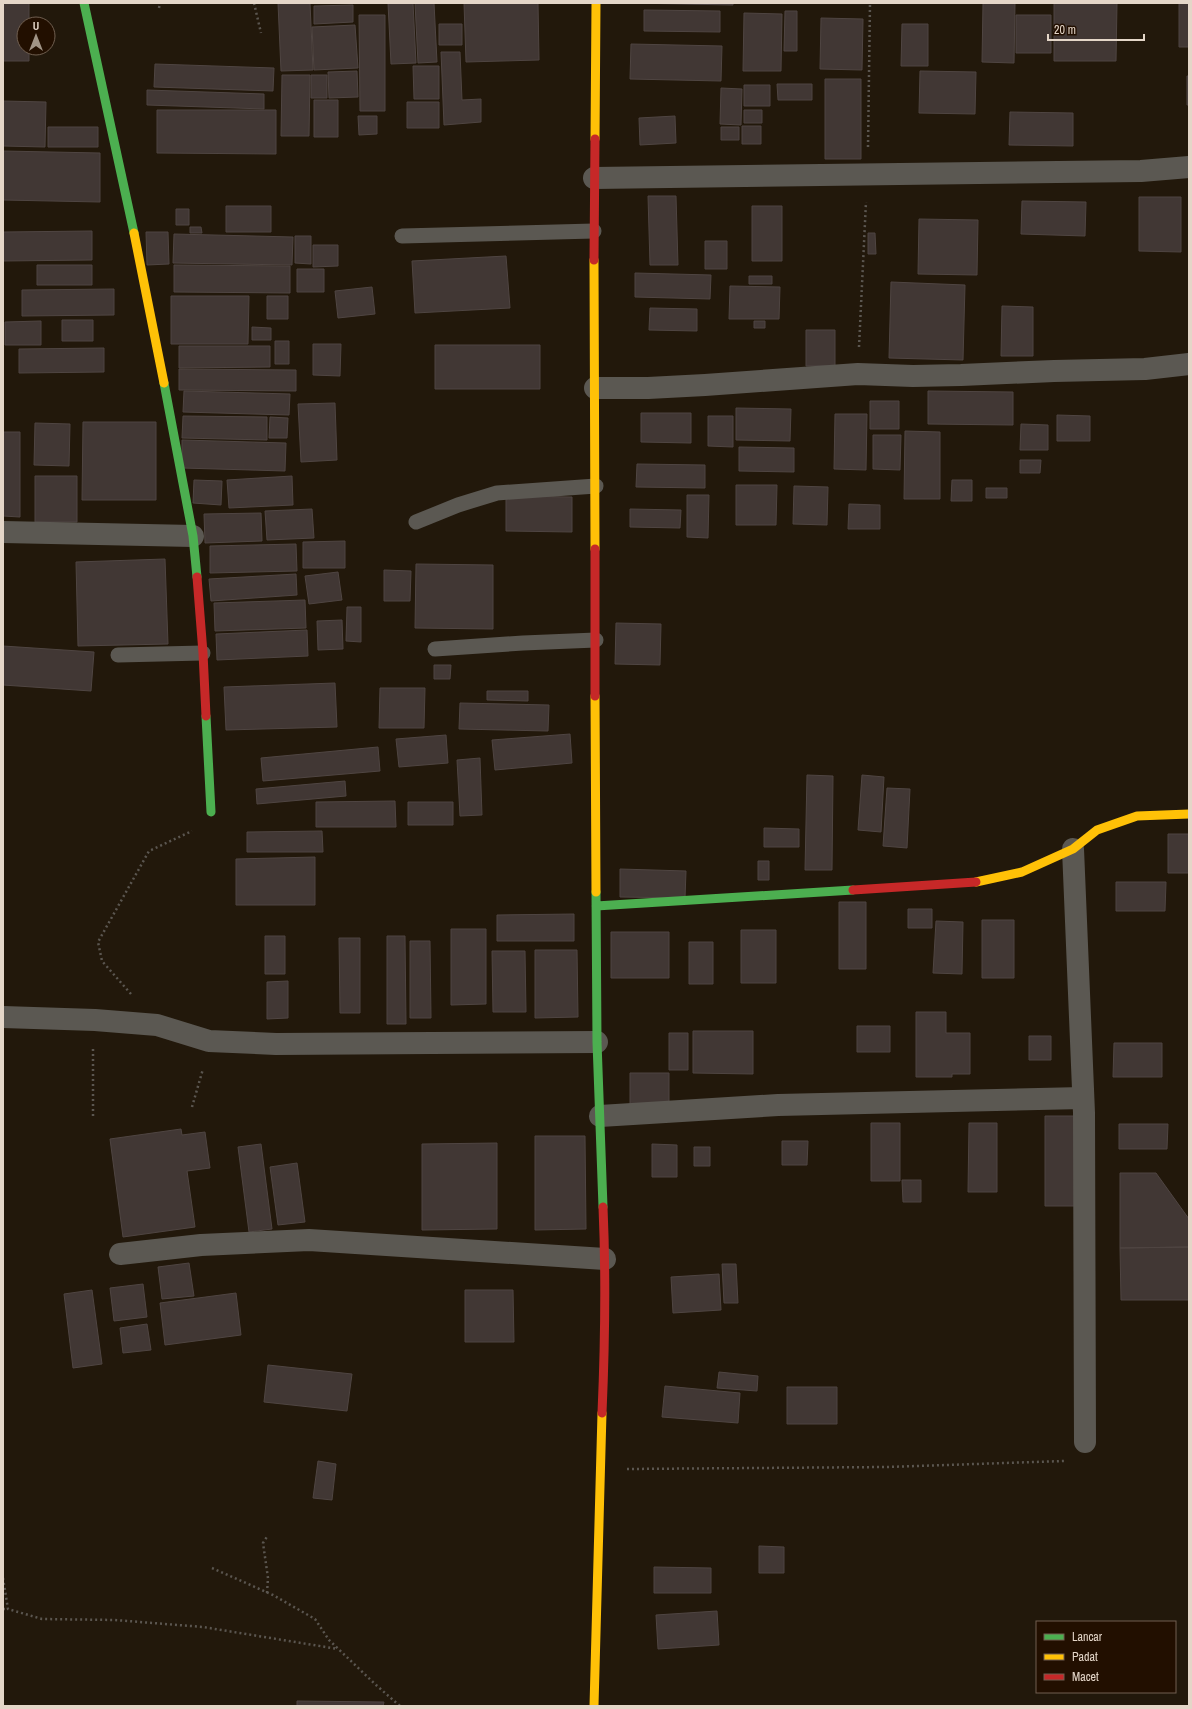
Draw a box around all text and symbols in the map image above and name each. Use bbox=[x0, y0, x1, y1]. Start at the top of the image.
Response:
north arrow bbox=[16, 16, 56, 56]
scale bar bbox=[1048, 16, 1144, 42]
text: U bbox=[33, 19, 39, 33]
text: 20 m bbox=[1054, 22, 1076, 38]
legend bbox=[1036, 1621, 1176, 1693]
text: Lancar bbox=[1072, 1629, 1103, 1645]
text: Padat bbox=[1072, 1649, 1098, 1665]
text: Macet bbox=[1072, 1669, 1099, 1685]

